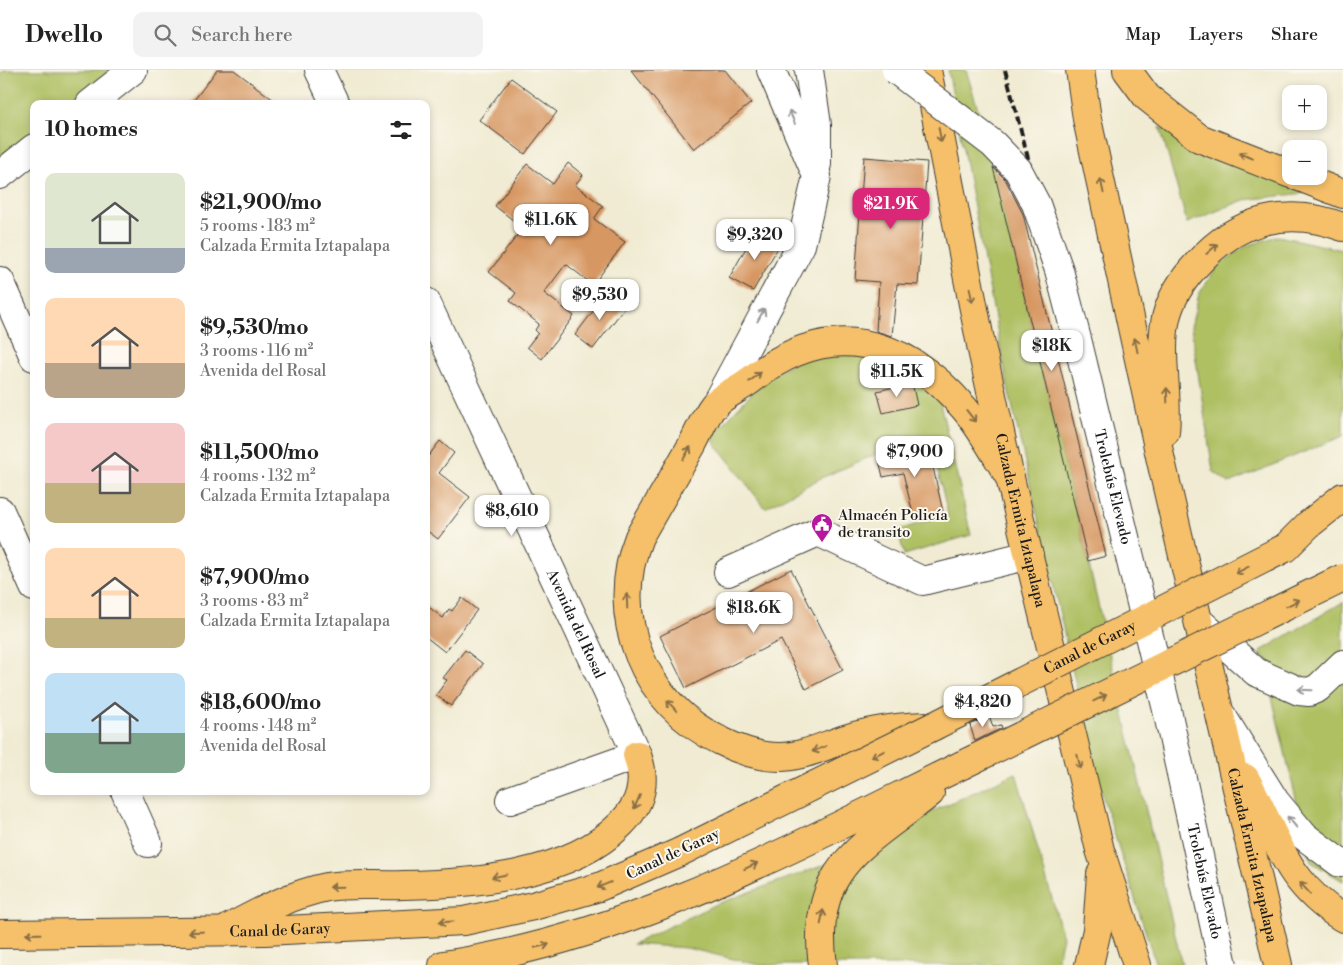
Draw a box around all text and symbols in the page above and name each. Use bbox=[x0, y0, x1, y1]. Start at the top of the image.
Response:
search box bbox=[133, 12, 483, 57]
text: Dwello bbox=[25, 20, 103, 50]
icon: search bbox=[151, 21, 179, 49]
text: Search here bbox=[191, 23, 293, 47]
text: Map bbox=[1126, 23, 1161, 46]
text: Layers bbox=[1189, 23, 1243, 46]
text: Share bbox=[1271, 23, 1318, 46]
map controls bbox=[1282, 85, 1327, 185]
button: + bbox=[1282, 85, 1327, 130]
one-way arrow bbox=[786, 110, 796, 125]
icon: filters bbox=[387, 116, 415, 144]
text: 10 homes bbox=[45, 117, 138, 143]
one-way arrow bbox=[936, 127, 945, 143]
button: − bbox=[1282, 140, 1327, 185]
one-way arrow bbox=[1239, 151, 1254, 161]
one-way arrow bbox=[1097, 179, 1106, 195]
pin: $21.9K bbox=[850, 188, 932, 230]
text: $21,900/mo bbox=[200, 190, 322, 216]
icon: home bbox=[85, 193, 145, 253]
text: $21.9K bbox=[864, 194, 918, 214]
pin: $11.6K bbox=[510, 204, 592, 246]
text: $11.6K bbox=[525, 210, 577, 230]
text: 5 rooms · 183 m² bbox=[200, 216, 315, 236]
pin: $9,320 bbox=[714, 218, 796, 261]
text: $9,320 bbox=[727, 225, 783, 245]
text: Calzada Ermita Iztapalapa bbox=[200, 236, 390, 256]
one-way arrow bbox=[1206, 243, 1219, 254]
pin: $9,530 bbox=[559, 278, 641, 321]
text: $9,530 bbox=[572, 285, 628, 305]
one-way arrow bbox=[967, 286, 976, 302]
one-way arrow bbox=[757, 308, 767, 323]
text: $9,530/mo bbox=[200, 315, 309, 341]
icon: home bbox=[85, 318, 145, 378]
pin: $18K bbox=[1022, 330, 1082, 372]
text: $18K bbox=[1032, 336, 1072, 356]
one-way arrow bbox=[1131, 338, 1140, 354]
text: 3 rooms · 116 m² bbox=[200, 341, 313, 361]
pin: $11.5K bbox=[856, 356, 938, 398]
text: Avenida del Rosal bbox=[200, 361, 326, 381]
text: $11.5K bbox=[871, 362, 923, 382]
one-way arrow bbox=[748, 371, 761, 383]
one-way arrow bbox=[1162, 388, 1171, 404]
one-way arrow bbox=[965, 409, 976, 422]
street label: Trolebús Elevado bbox=[1090, 427, 1136, 546]
street label: Calzada Ermita Iztapalapa bbox=[991, 431, 1051, 610]
pin: $7,900 bbox=[874, 436, 956, 478]
text: $11,500/mo bbox=[200, 440, 319, 466]
text: $7,900 bbox=[887, 442, 943, 462]
icon: home bbox=[85, 443, 145, 503]
one-way arrow bbox=[682, 446, 692, 461]
text: 4 rooms · 132 m² bbox=[200, 466, 316, 486]
text: Calzada Ermita Iztapalapa bbox=[200, 486, 390, 506]
pin: $8,610 bbox=[471, 494, 553, 537]
text: $8,610 bbox=[485, 501, 539, 521]
place label: Almacén Policía de transito bbox=[837, 506, 948, 542]
public building icon: Almacén Policía de transito bbox=[810, 512, 834, 543]
text: $7,900/mo bbox=[200, 565, 310, 591]
street label: Avenida del Rosal bbox=[542, 565, 610, 682]
one-way arrow bbox=[1235, 566, 1250, 575]
icon: home bbox=[85, 568, 145, 628]
text: 3 rooms · 83 m² bbox=[200, 591, 309, 611]
pin: $18.6K bbox=[713, 592, 795, 634]
one-way arrow bbox=[622, 594, 631, 610]
text: $18.6K bbox=[727, 598, 781, 618]
one-way arrow bbox=[1285, 598, 1300, 607]
text: Calzada Ermita Iztapalapa bbox=[200, 611, 390, 631]
street label: Canal de Garay bbox=[1040, 615, 1140, 678]
one-way arrow bbox=[1297, 685, 1313, 694]
pin: $4,820 bbox=[942, 686, 1024, 728]
text: $18,600/mo bbox=[200, 690, 321, 716]
text: $4,820 bbox=[955, 692, 1011, 712]
one-way arrow bbox=[1092, 692, 1107, 702]
icon: home bbox=[85, 693, 145, 753]
one-way arrow bbox=[666, 699, 678, 712]
text: 4 rooms · 148 m² bbox=[200, 716, 316, 736]
text: Avenida del Rosal bbox=[200, 736, 326, 756]
one-way arrow bbox=[812, 744, 827, 754]
one-way arrow bbox=[871, 750, 886, 759]
one-way arrow bbox=[1075, 754, 1084, 770]
street label: Calzada Ermita Iztapalapa bbox=[1223, 766, 1282, 945]
one-way arrow bbox=[632, 794, 641, 809]
one-way arrow bbox=[1287, 815, 1298, 828]
street label: Trolebús Elevado bbox=[1183, 822, 1227, 941]
street label: Canal de Garay bbox=[623, 824, 723, 884]
one-way arrow bbox=[743, 861, 758, 870]
one-way arrow bbox=[492, 872, 508, 882]
one-way arrow bbox=[330, 882, 346, 892]
one-way arrow bbox=[596, 882, 611, 891]
one-way arrow bbox=[1299, 882, 1311, 895]
one-way arrow bbox=[817, 909, 827, 925]
street label: Canal de Garay bbox=[229, 918, 332, 941]
one-way arrow bbox=[438, 918, 454, 927]
one-way arrow bbox=[188, 927, 204, 936]
one-way arrow bbox=[26, 929, 42, 939]
one-way arrow bbox=[534, 941, 550, 950]

